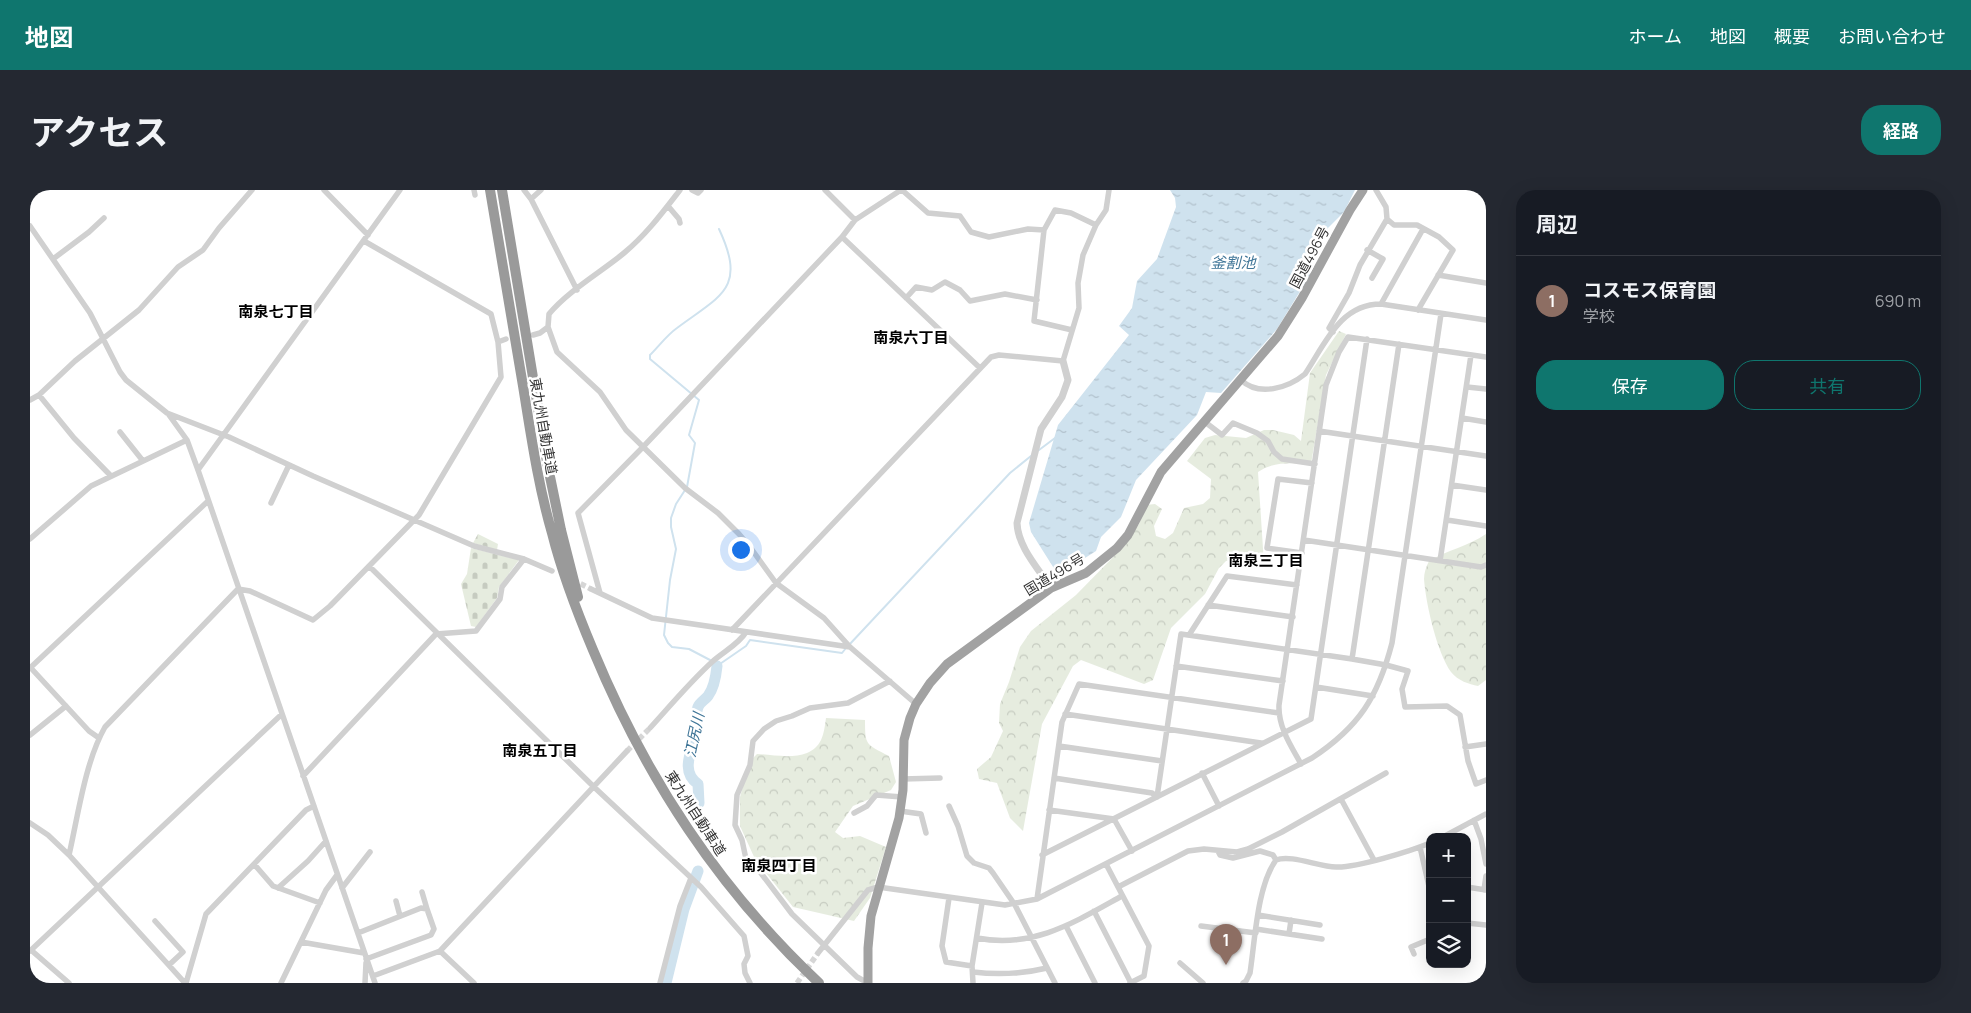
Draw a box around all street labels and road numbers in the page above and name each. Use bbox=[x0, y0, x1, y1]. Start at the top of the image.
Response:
street label: 国道496号 bbox=[1285, 223, 1333, 291]
street label: 東九州自動車道 bbox=[526, 376, 562, 476]
street label: 国道496号 bbox=[1020, 548, 1088, 600]
street label: 東九州自動車道 bbox=[661, 767, 731, 859]

